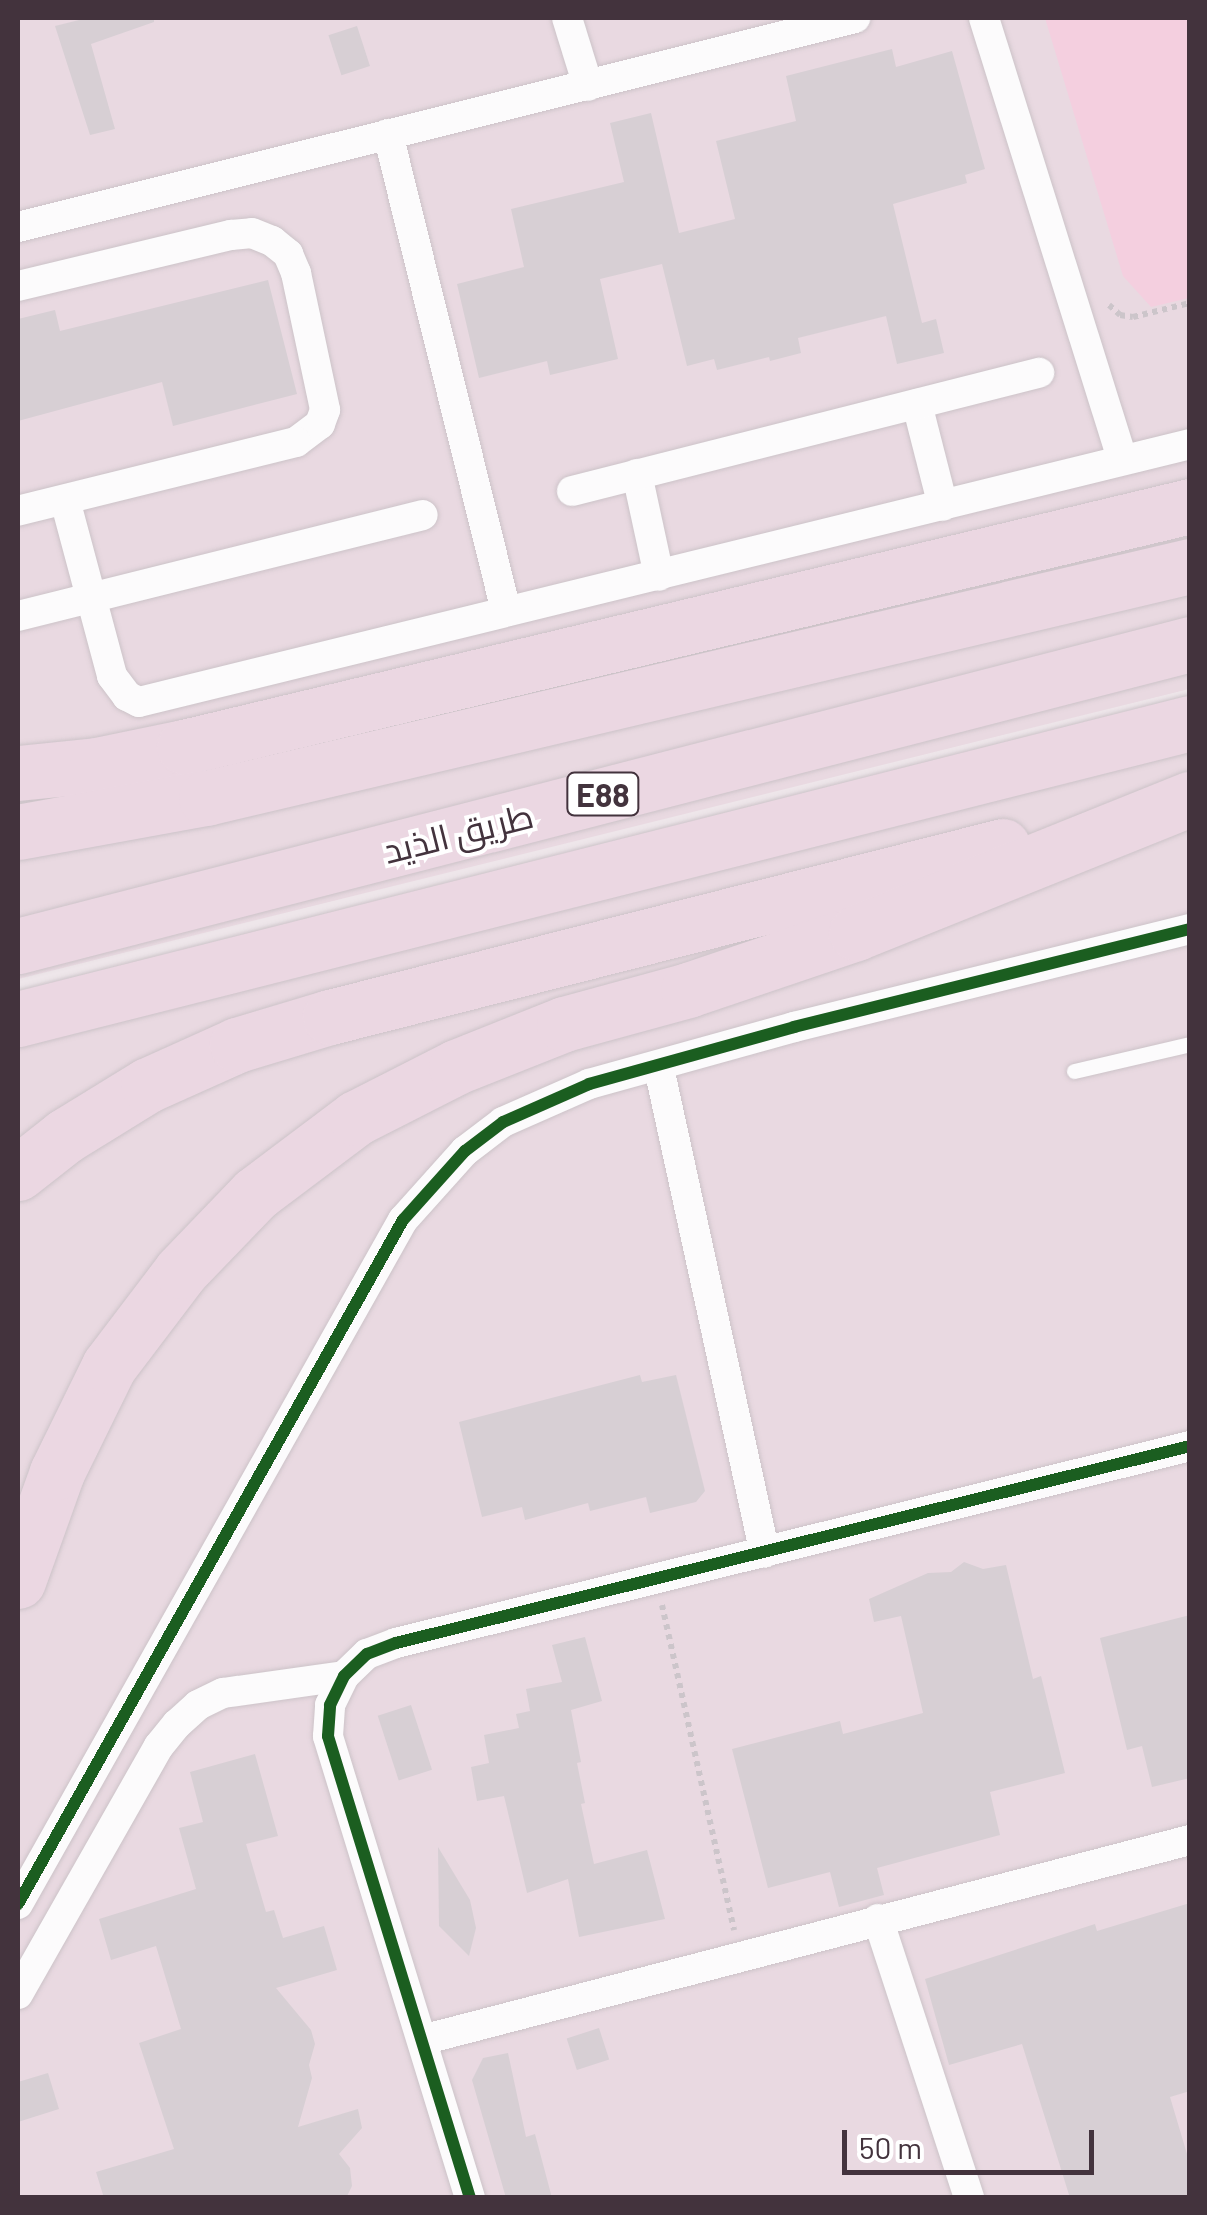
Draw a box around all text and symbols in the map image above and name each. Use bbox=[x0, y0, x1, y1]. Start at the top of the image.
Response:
road number: E88 bbox=[566, 767, 640, 821]
street label: طريق الذيد bbox=[379, 793, 537, 871]
scale bar bbox=[847, 2110, 1100, 2172]
text: 50 m bbox=[859, 2129, 922, 2165]

